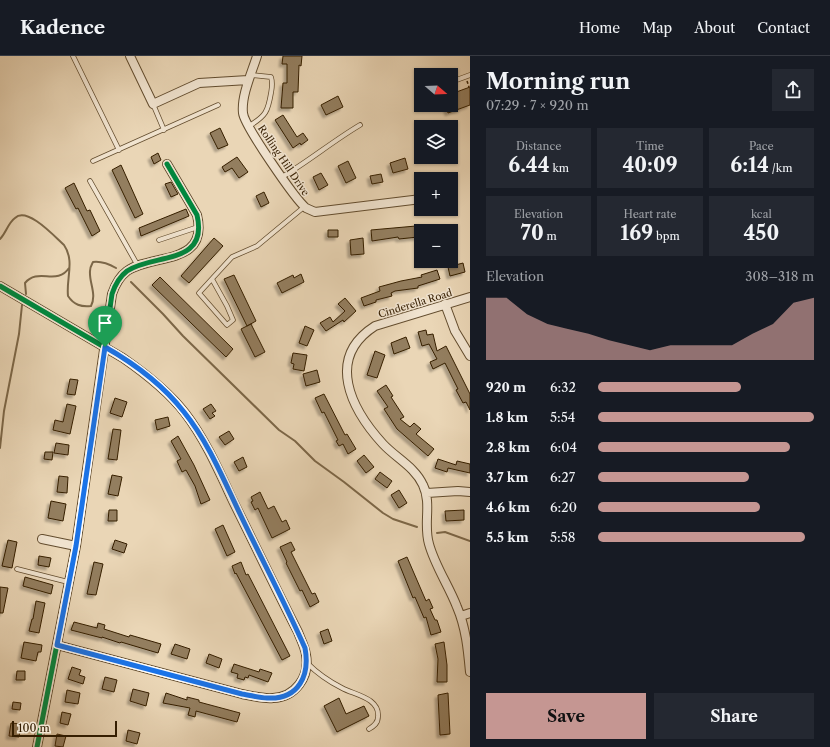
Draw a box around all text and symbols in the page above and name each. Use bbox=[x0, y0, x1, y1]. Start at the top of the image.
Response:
text: Kadence bbox=[20, 16, 105, 39]
text: Home bbox=[579, 19, 620, 37]
text: Map bbox=[642, 19, 672, 37]
text: About bbox=[694, 19, 735, 37]
text: Contact bbox=[757, 19, 810, 37]
north arrow bbox=[414, 68, 458, 112]
map controls bbox=[414, 68, 458, 268]
text: Morning run bbox=[486, 68, 630, 95]
button: share bbox=[772, 69, 814, 111]
text: 07:29 · 7 × 920 m bbox=[486, 97, 589, 113]
button: layers bbox=[414, 120, 458, 164]
street label: Rolling Hill Drive bbox=[255, 122, 312, 199]
text: Distance bbox=[516, 139, 561, 153]
text: Time bbox=[636, 139, 664, 153]
text: Pace bbox=[749, 139, 774, 153]
text: 6.44 bbox=[508, 153, 550, 177]
text: 40:09 bbox=[622, 153, 678, 177]
text: 6:14 bbox=[730, 153, 769, 177]
text: km bbox=[550, 161, 569, 175]
text: /km bbox=[769, 161, 792, 175]
button: + bbox=[414, 172, 458, 216]
text: Elevation bbox=[514, 207, 563, 221]
text: Heart rate bbox=[623, 207, 677, 221]
text: kcal bbox=[751, 207, 772, 221]
text: 70 bbox=[520, 221, 544, 245]
text: 169 bbox=[620, 221, 653, 245]
text: 450 bbox=[744, 221, 779, 245]
button: − bbox=[414, 224, 458, 268]
text: m bbox=[544, 229, 557, 243]
text: bpm bbox=[653, 229, 680, 243]
text: Elevation bbox=[486, 268, 544, 284]
text: 308–318 m bbox=[745, 268, 814, 284]
street label: Cinderella Road bbox=[376, 286, 454, 321]
pin bbox=[88, 306, 122, 347]
icon: arrive bbox=[94, 312, 116, 334]
text: 920 m bbox=[486, 379, 526, 395]
text: 6:32 bbox=[550, 379, 576, 395]
text: 1.8 km bbox=[486, 409, 528, 425]
text: 5:54 bbox=[550, 409, 575, 425]
text: 2.8 km bbox=[486, 439, 530, 455]
text: 6:04 bbox=[550, 439, 577, 455]
text: 3.7 km bbox=[486, 469, 528, 485]
text: 6:27 bbox=[550, 469, 575, 485]
text: 4.6 km bbox=[486, 499, 530, 515]
text: 6:20 bbox=[550, 499, 577, 515]
text: 5.5 km bbox=[486, 529, 529, 545]
text: 5:58 bbox=[550, 529, 575, 545]
button: Save bbox=[486, 693, 646, 739]
button: Share bbox=[654, 693, 814, 739]
scale bar bbox=[12, 719, 117, 738]
text: 100 m bbox=[18, 721, 50, 735]

